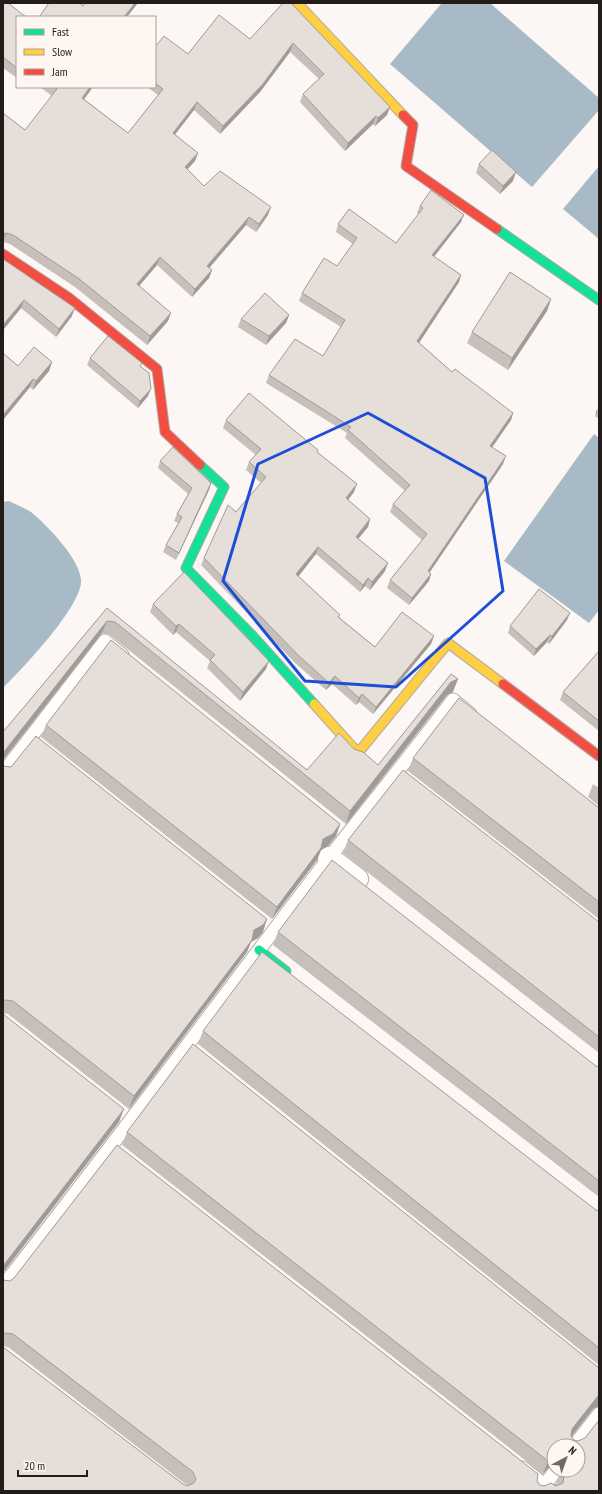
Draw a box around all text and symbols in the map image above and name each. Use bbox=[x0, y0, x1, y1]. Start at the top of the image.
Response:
legend bbox=[16, 16, 156, 88]
text: Fast bbox=[52, 24, 70, 39]
text: Slow bbox=[52, 44, 73, 59]
text: Jam bbox=[51, 64, 68, 79]
north arrow bbox=[546, 1438, 586, 1478]
text: N bbox=[566, 1443, 579, 1458]
scale bar bbox=[18, 1452, 87, 1478]
text: 20 m bbox=[24, 1458, 45, 1473]

